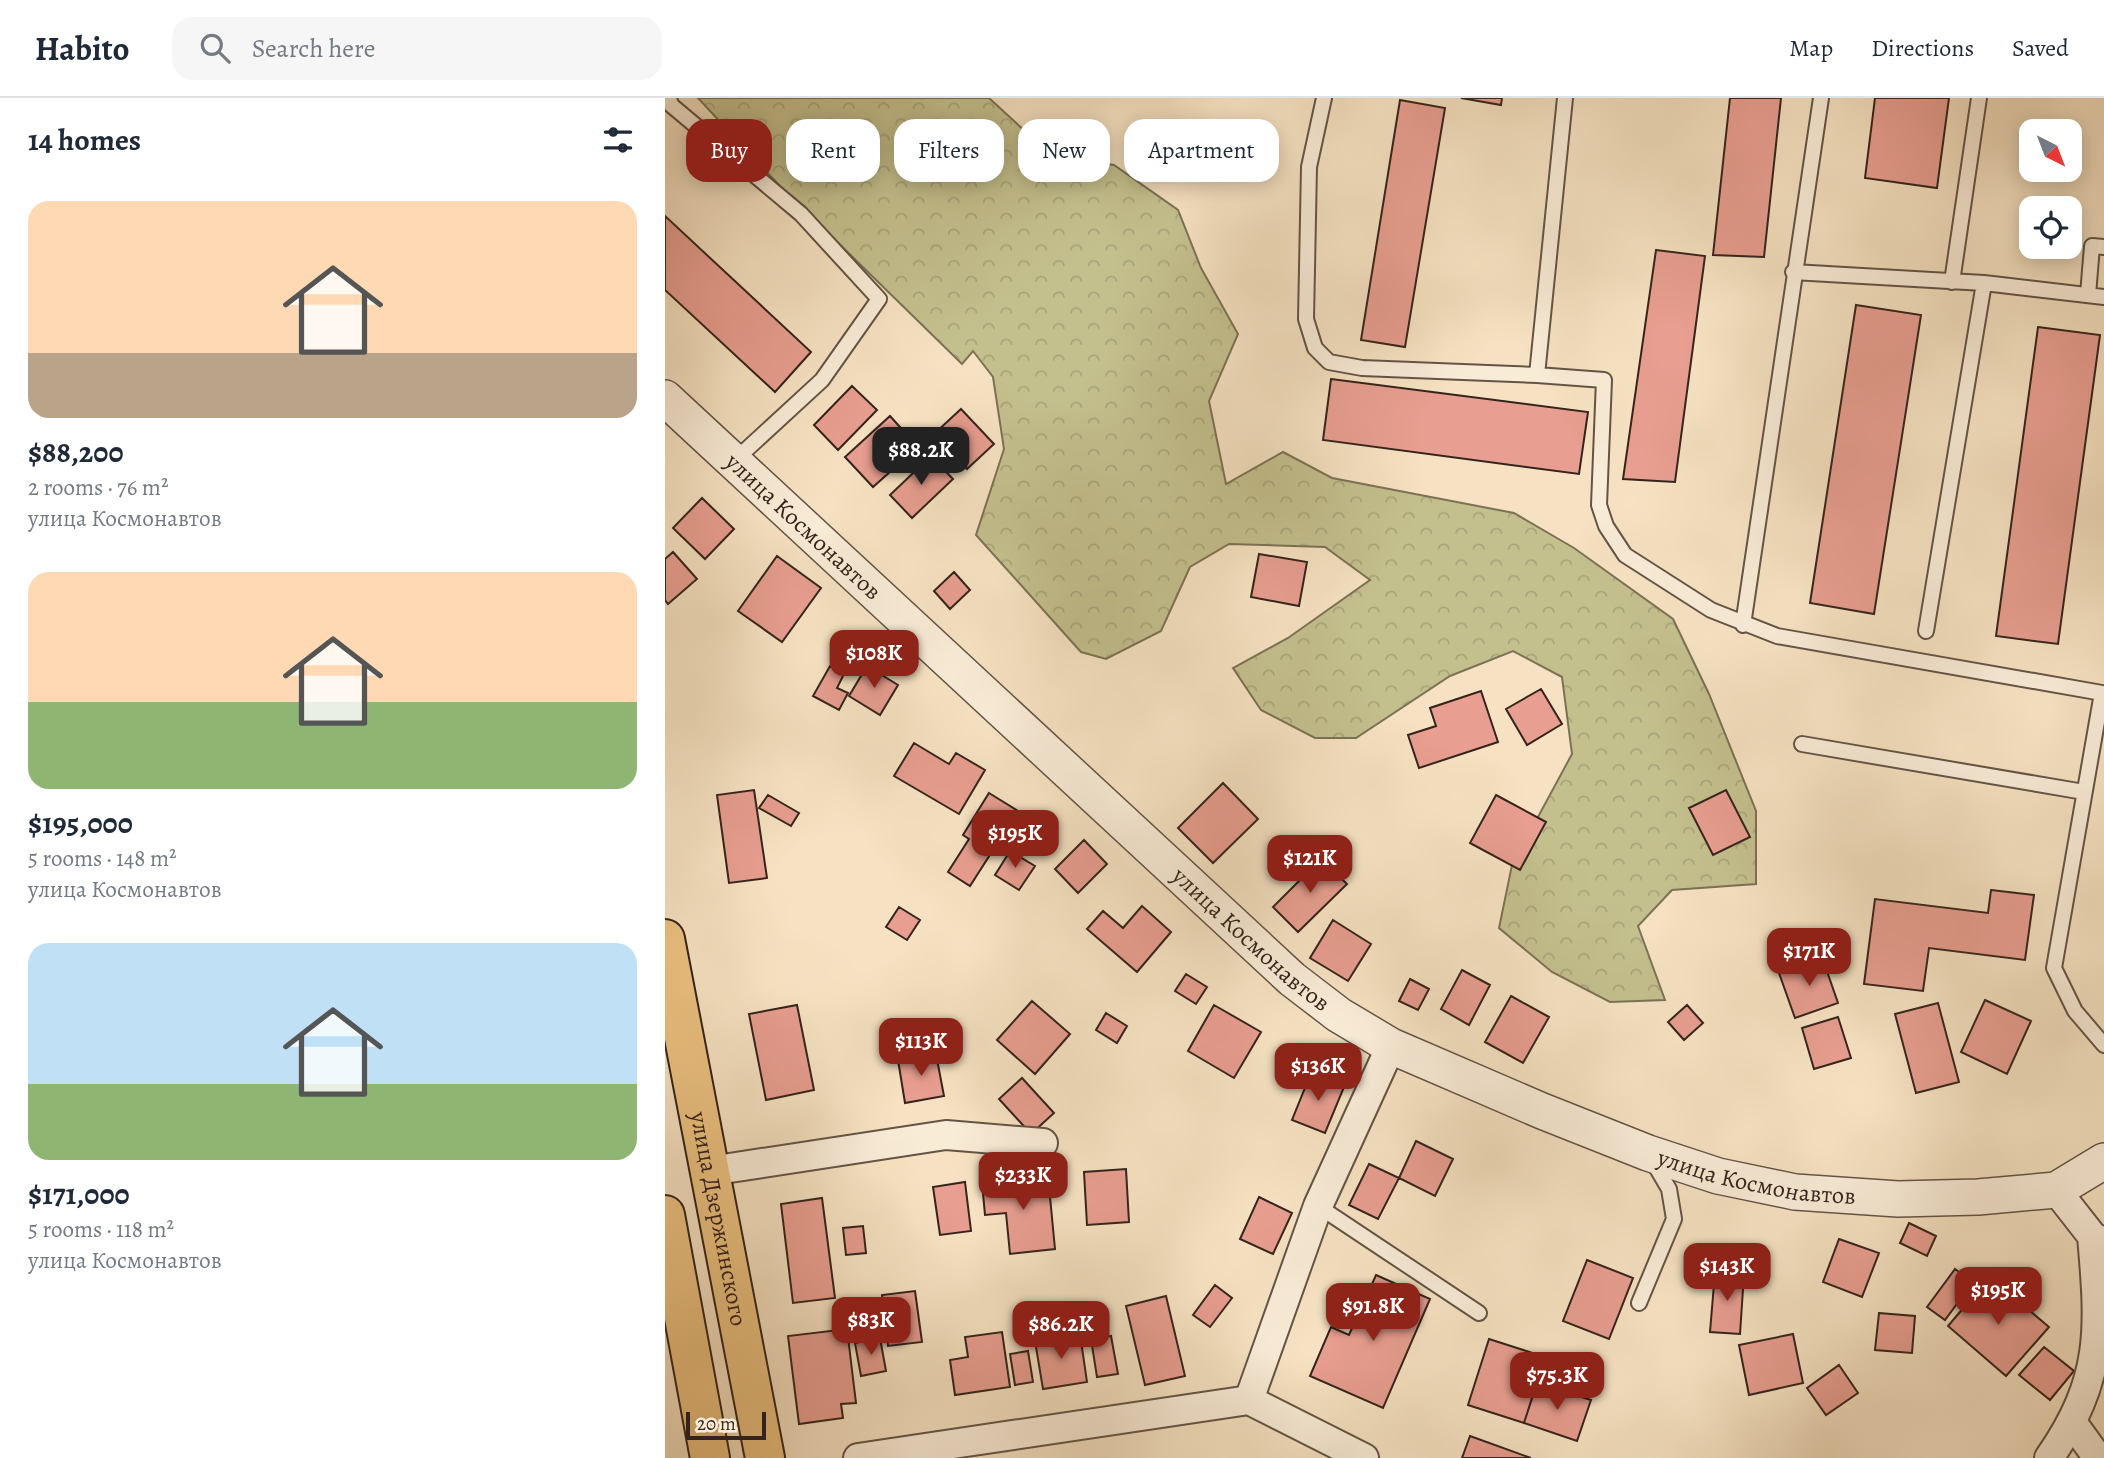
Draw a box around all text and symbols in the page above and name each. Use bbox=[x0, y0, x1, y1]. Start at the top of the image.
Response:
search box bbox=[172, 17, 662, 80]
text: Habito bbox=[35, 26, 130, 71]
icon: search bbox=[196, 29, 234, 67]
text: Search here bbox=[252, 31, 375, 66]
text: Map bbox=[1789, 32, 1833, 64]
text: Directions bbox=[1871, 32, 1974, 64]
text: Saved bbox=[2012, 32, 2069, 64]
chip: Buy bbox=[686, 119, 772, 182]
chip: Rent bbox=[786, 119, 880, 182]
chip: Filters bbox=[894, 119, 1004, 182]
chip: New bbox=[1018, 119, 1110, 182]
chip: Apartment bbox=[1124, 119, 1279, 182]
north arrow bbox=[2019, 119, 2083, 182]
map controls bbox=[2019, 119, 2082, 259]
text: 14 homes bbox=[28, 120, 141, 160]
icon: filters bbox=[599, 121, 637, 159]
button: locate bbox=[2019, 196, 2082, 259]
icon: home bbox=[270, 247, 396, 373]
pin: $88.2K bbox=[864, 428, 978, 487]
text: $88,200 bbox=[28, 432, 124, 472]
text: $88.2K bbox=[888, 434, 954, 465]
street label: улица Космонавтов bbox=[718, 445, 889, 607]
text: 2 rooms · 76 m² bbox=[28, 472, 169, 503]
text: улица Космонавтов bbox=[28, 503, 222, 534]
icon: home bbox=[270, 618, 396, 744]
pin: $108K bbox=[825, 630, 923, 690]
text: $108K bbox=[846, 637, 902, 668]
text: $195,000 bbox=[28, 803, 133, 843]
pin: $195K bbox=[966, 810, 1064, 870]
text: $195K bbox=[988, 817, 1042, 848]
pin: $121K bbox=[1261, 836, 1359, 895]
text: $121K bbox=[1283, 842, 1337, 873]
text: 5 rooms · 148 m² bbox=[28, 843, 177, 874]
street label: улица Космонавтов bbox=[1165, 859, 1337, 1019]
text: улица Космонавтов bbox=[28, 874, 222, 905]
pin: $171K bbox=[1760, 928, 1858, 988]
text: $171K bbox=[1783, 935, 1835, 966]
icon: home bbox=[270, 989, 396, 1115]
pin: $113K bbox=[872, 1018, 970, 1078]
text: $113K bbox=[895, 1025, 947, 1056]
pin: $136K bbox=[1269, 1044, 1367, 1103]
text: $136K bbox=[1291, 1050, 1345, 1081]
street label: улица Дзержинского bbox=[682, 1108, 755, 1329]
street label: улица Космонавтов bbox=[1652, 1141, 1857, 1212]
pin: $233K bbox=[974, 1152, 1072, 1212]
text: $233K bbox=[995, 1159, 1051, 1190]
text: $171,000 bbox=[28, 1174, 130, 1214]
text: 5 rooms · 118 m² bbox=[28, 1214, 174, 1245]
pin: $143K bbox=[1678, 1244, 1776, 1303]
text: улица Космонавтов bbox=[28, 1245, 222, 1276]
text: $143K bbox=[1700, 1250, 1754, 1281]
pin: $195K bbox=[1949, 1268, 2047, 1327]
text: $195K bbox=[1971, 1274, 2025, 1305]
pin: $91.8K bbox=[1316, 1284, 1430, 1343]
text: $91.8K bbox=[1342, 1290, 1404, 1321]
pin: $83K bbox=[830, 1298, 912, 1357]
pin: $86.2K bbox=[1004, 1302, 1118, 1361]
text: $83K bbox=[848, 1304, 894, 1335]
text: $86.2K bbox=[1028, 1308, 1094, 1339]
pin: $75.3K bbox=[1500, 1352, 1614, 1412]
text: $75.3K bbox=[1526, 1359, 1588, 1390]
scale bar bbox=[686, 1409, 767, 1441]
text: 20 m bbox=[697, 1411, 736, 1437]

